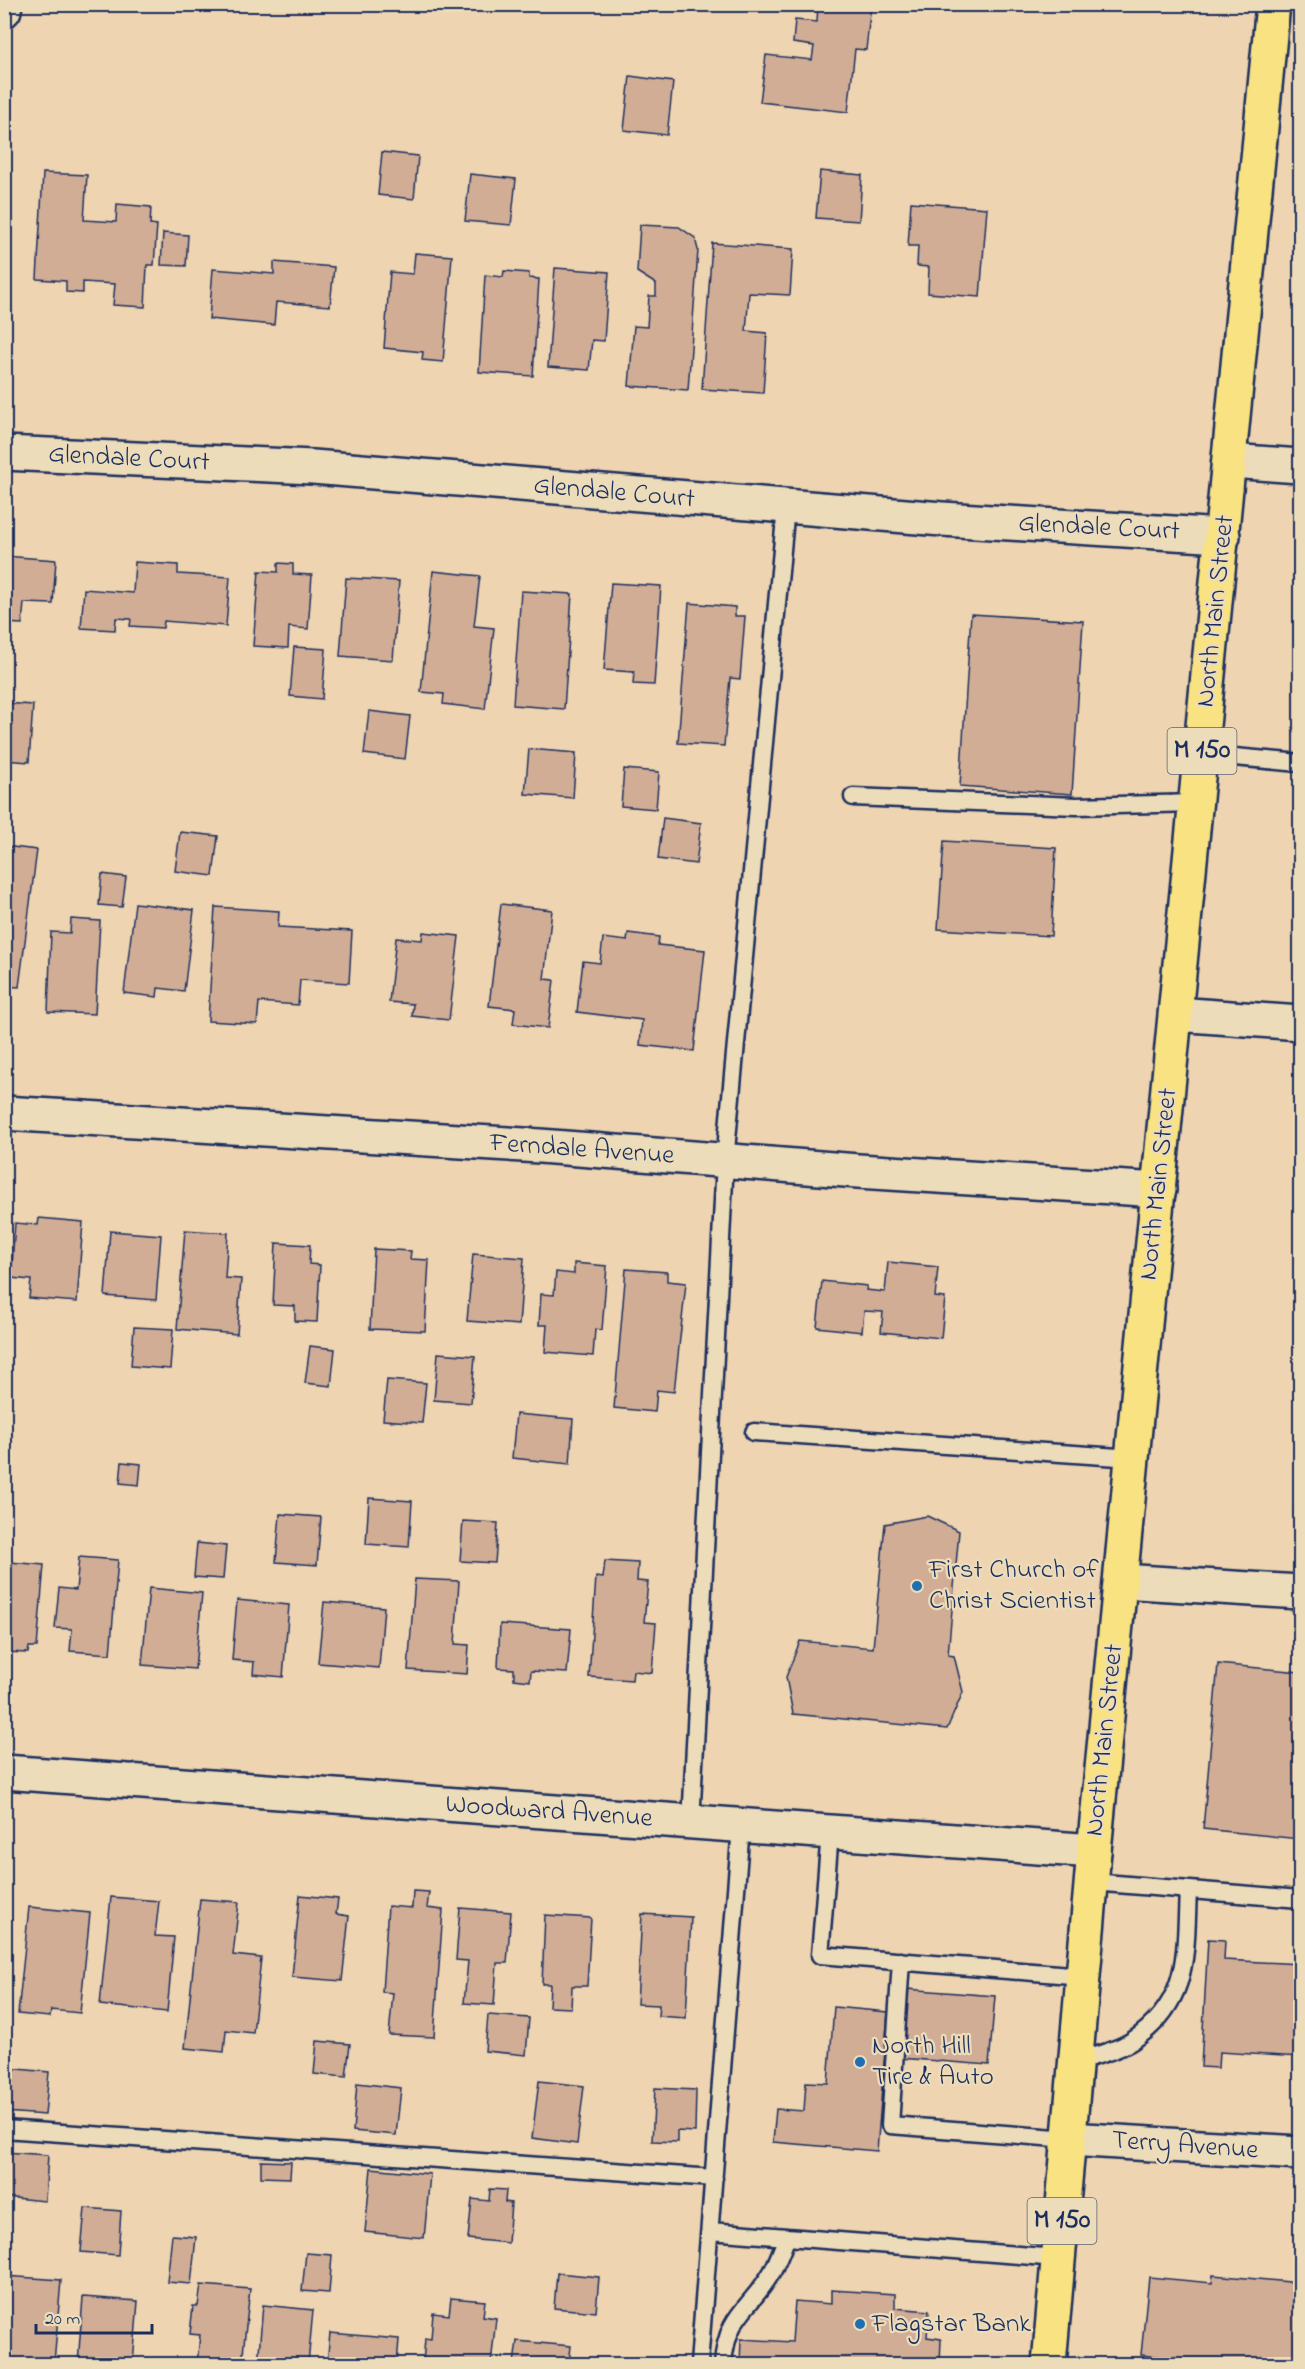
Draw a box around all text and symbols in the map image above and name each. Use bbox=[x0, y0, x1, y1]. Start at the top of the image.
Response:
street label: Glendale Court bbox=[47, 435, 211, 483]
street label: Glendale Court bbox=[532, 467, 696, 519]
street label: Glendale Court bbox=[1017, 504, 1181, 552]
street label: North Main Street bbox=[1187, 513, 1245, 709]
road number: M 150 bbox=[1168, 728, 1236, 774]
street label: North Main Street bbox=[1130, 1086, 1188, 1282]
street label: Ferndale Avenue bbox=[487, 1124, 677, 1176]
place label: First Church of Christ Scientist bbox=[928, 1551, 1099, 1621]
marker: First Church of Christ Scientist bbox=[910, 1579, 924, 1593]
street label: North Main Street bbox=[1076, 1642, 1134, 1838]
street label: Woodward Avenue bbox=[444, 1785, 655, 1839]
place label: North Hill Tire & Auto bbox=[872, 2027, 994, 2097]
marker: North Hill Tire & Auto bbox=[853, 2055, 867, 2069]
street label: Terry Avenue bbox=[1110, 2121, 1260, 2171]
road number: M 150 bbox=[1028, 2198, 1096, 2244]
scale bar bbox=[36, 2297, 152, 2335]
place label: Flagstar Bank bbox=[871, 2305, 1031, 2344]
text: 20 m bbox=[45, 2307, 80, 2333]
marker: Flagstar Bank bbox=[853, 2317, 867, 2331]

